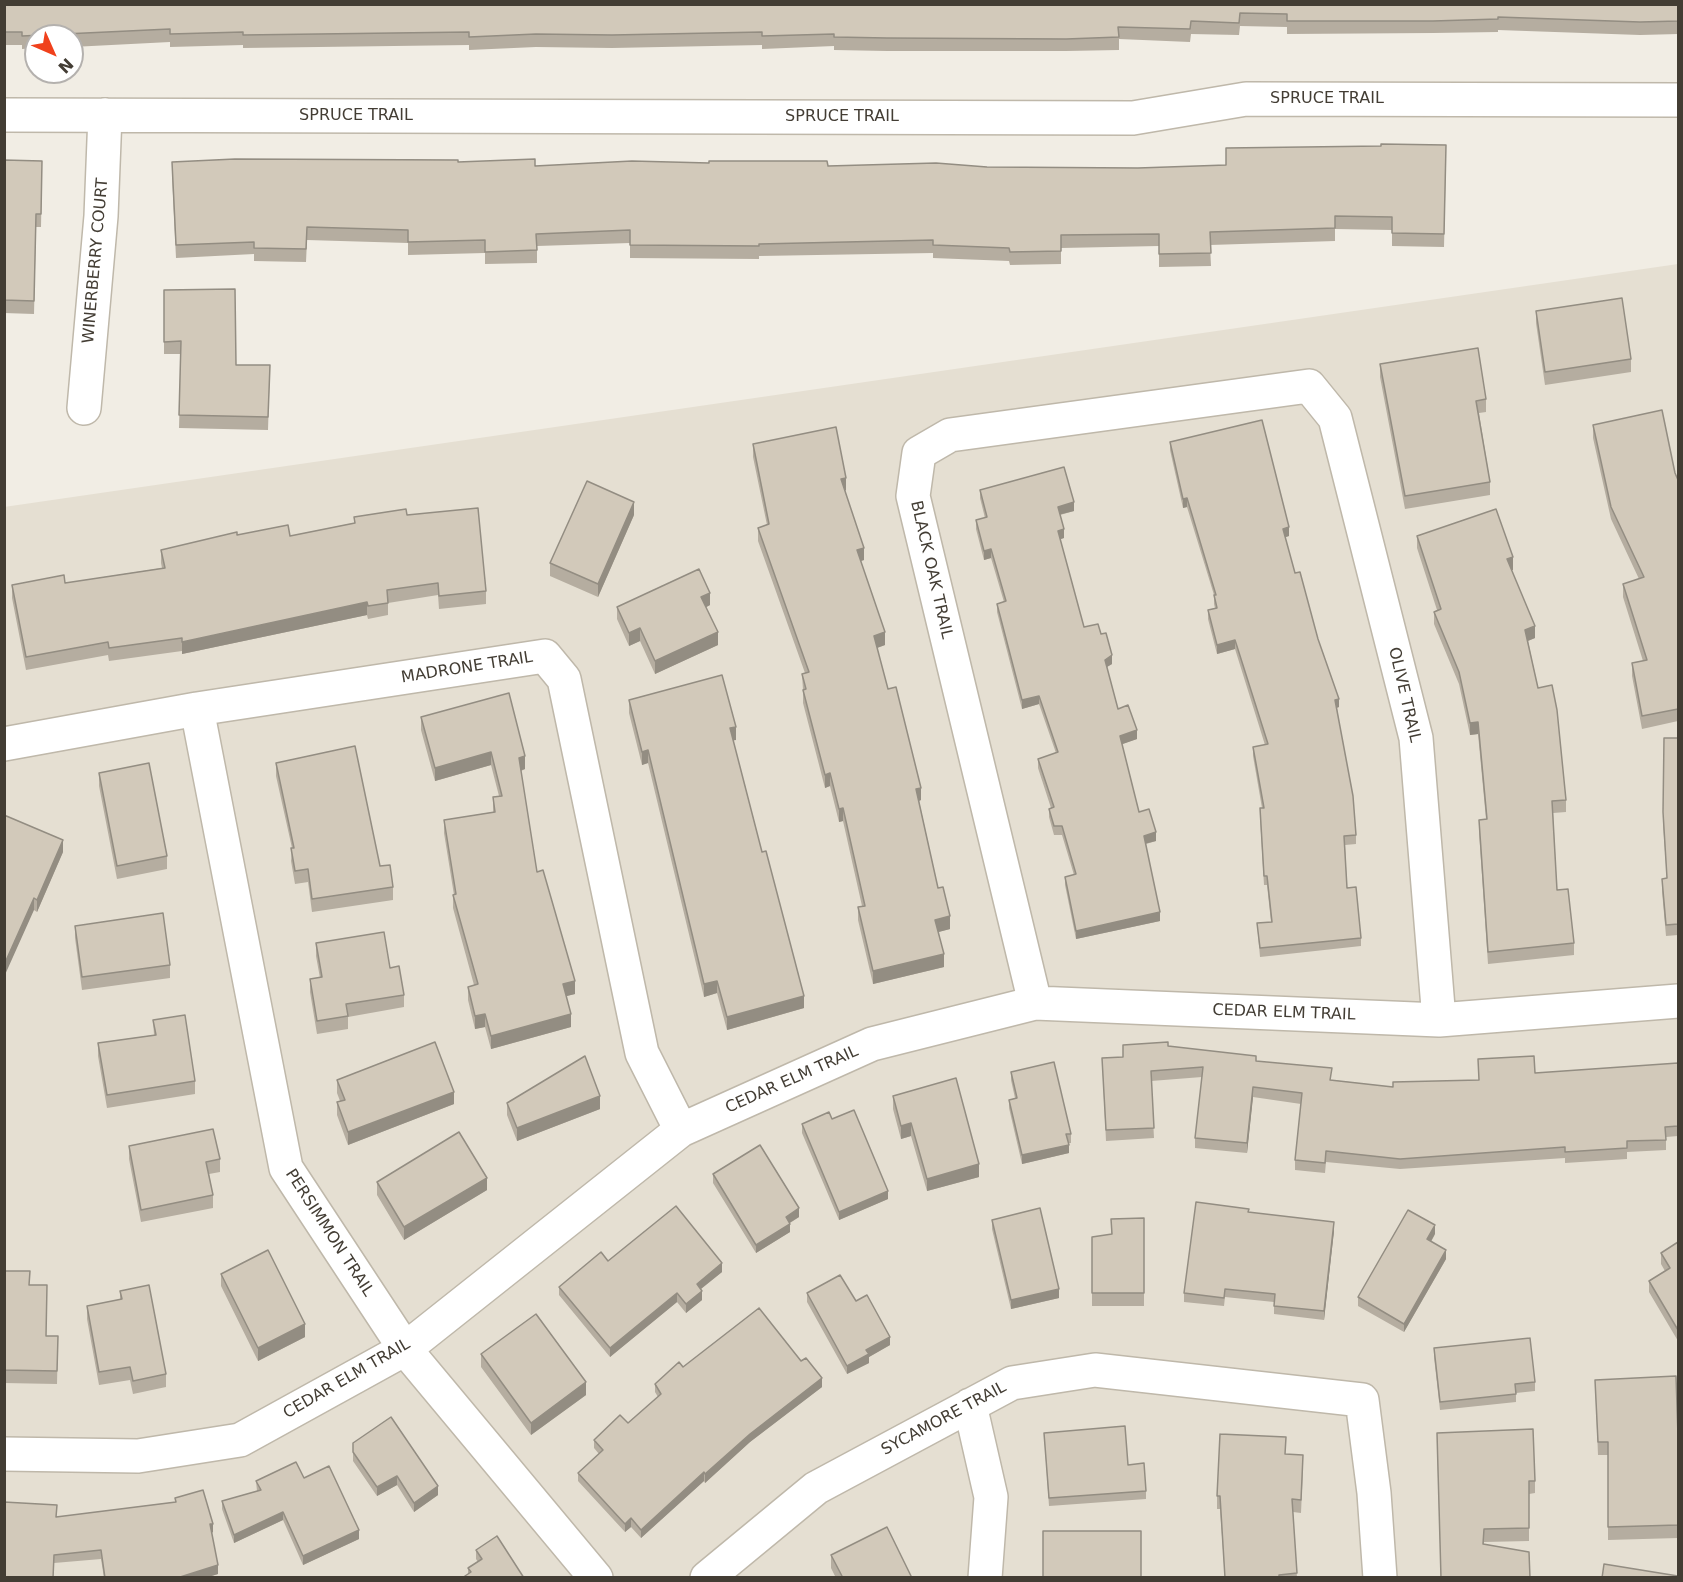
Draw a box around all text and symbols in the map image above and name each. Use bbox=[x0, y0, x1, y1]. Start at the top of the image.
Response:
north arrow bbox=[24, 24, 84, 84]
text: N bbox=[54, 54, 77, 77]
street label: SPRUCE TRAIL bbox=[1270, 89, 1384, 109]
street label: SPRUCE TRAIL bbox=[299, 106, 413, 126]
street label: SPRUCE TRAIL bbox=[785, 107, 899, 127]
street label: WINERBERRY COURT bbox=[79, 177, 113, 345]
street label: BLACK OAK TRAIL bbox=[906, 499, 956, 641]
street label: OLIVE TRAIL bbox=[1384, 645, 1424, 745]
street label: MADRONE TRAIL bbox=[400, 648, 534, 688]
street label: CEDAR ELM TRAIL bbox=[1212, 1001, 1356, 1025]
street label: CEDAR ELM TRAIL bbox=[723, 1042, 861, 1118]
street label: PERSIMMON TRAIL bbox=[281, 1166, 377, 1300]
street label: CEDAR ELM TRAIL bbox=[280, 1335, 414, 1423]
street label: SYCAMORE TRAIL bbox=[878, 1378, 1010, 1460]

